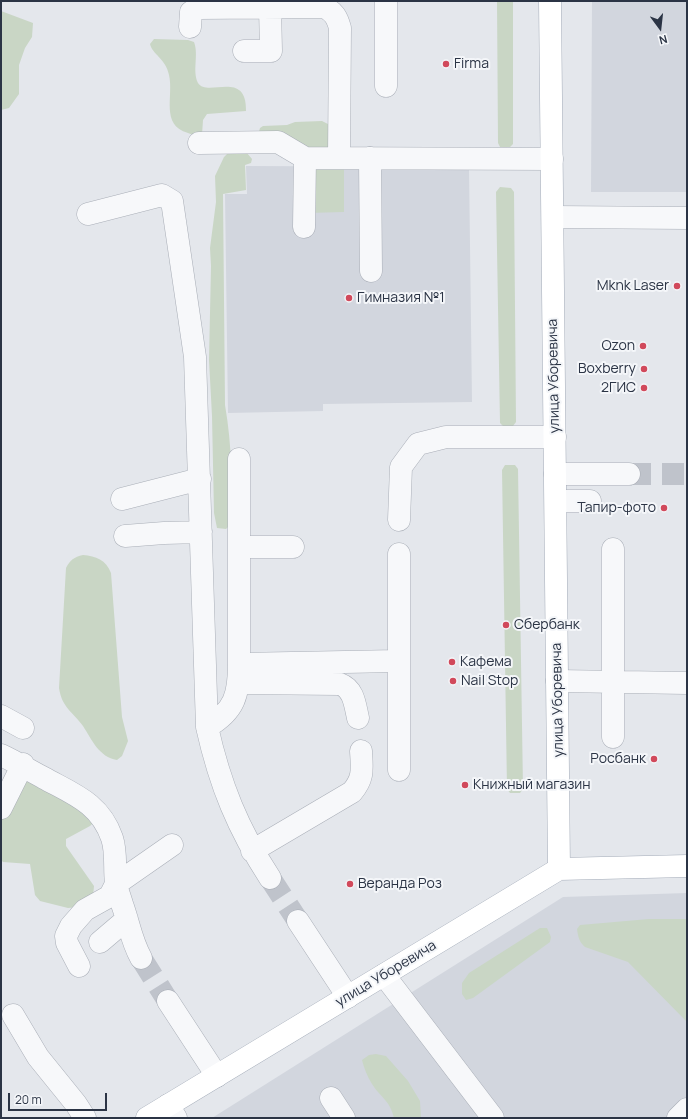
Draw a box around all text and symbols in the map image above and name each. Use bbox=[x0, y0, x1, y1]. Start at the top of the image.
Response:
north arrow bbox=[640, 8, 680, 48]
text: N bbox=[657, 32, 669, 48]
place label: Firma bbox=[454, 56, 489, 72]
marker: Firma bbox=[441, 59, 451, 69]
place label: Mknk Laser bbox=[597, 278, 669, 294]
marker: Mknk Laser bbox=[672, 281, 682, 291]
place label: Гимназия №1 bbox=[357, 290, 445, 306]
marker: Гимназия №1 bbox=[344, 293, 354, 303]
street label: улица Уборевича bbox=[545, 319, 563, 433]
place label: Ozon bbox=[601, 338, 635, 354]
marker: Ozon bbox=[638, 341, 648, 351]
place label: Boxberry bbox=[578, 361, 636, 377]
marker: Boxberry bbox=[639, 364, 649, 374]
place label: 2ГИС bbox=[601, 380, 636, 396]
marker: 2ГИС bbox=[639, 383, 649, 393]
place label: Тапир-фото bbox=[577, 500, 656, 516]
marker: Тапир-фото bbox=[659, 503, 669, 513]
place label: Сбербанк bbox=[514, 617, 580, 633]
marker: Сбербанк bbox=[501, 620, 511, 630]
street label: улица Уборевича bbox=[549, 643, 567, 757]
place label: Кафема bbox=[460, 654, 512, 670]
marker: Кафема bbox=[447, 657, 457, 667]
place label: Nail Stop bbox=[461, 673, 518, 689]
marker: Nail Stop bbox=[448, 676, 458, 686]
place label: Росбанк bbox=[590, 751, 646, 767]
marker: Росбанк bbox=[649, 754, 659, 764]
place label: Книжный магазин bbox=[473, 777, 591, 793]
marker: Книжный магазин bbox=[460, 780, 470, 790]
place label: Веранда Роз bbox=[358, 876, 442, 892]
marker: Веранда Роз bbox=[345, 879, 355, 889]
street label: улица Уборевича bbox=[333, 937, 439, 1011]
scale bar bbox=[10, 1085, 109, 1111]
text: 20 m bbox=[15, 1091, 42, 1108]

